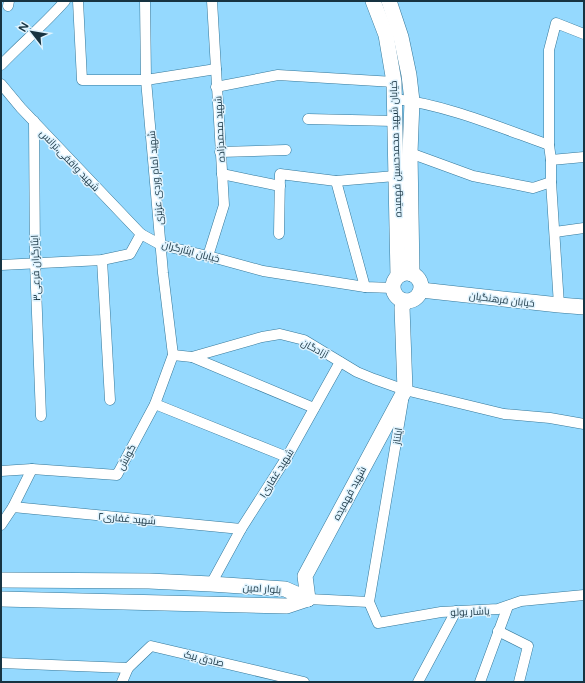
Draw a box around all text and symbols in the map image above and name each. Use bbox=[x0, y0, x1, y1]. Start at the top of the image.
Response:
north arrow bbox=[12, 12, 52, 52]
text: N bbox=[16, 20, 32, 34]
street label: خیابان شهید محمدحسین فهمیده bbox=[388, 80, 404, 218]
street label: شهید محمدزاده bbox=[212, 96, 228, 162]
street label: شهید واقفی،ترانس bbox=[37, 127, 102, 194]
street label: شهید امام وردی عزیزی bbox=[146, 130, 167, 226]
street label: ایثارگران فرعی۳ bbox=[29, 235, 43, 301]
street label: خیابان ایثارگران bbox=[161, 238, 221, 265]
street label: خیابان فرهنگیان bbox=[468, 290, 535, 310]
street label: آزادگان bbox=[299, 337, 330, 361]
street label: ایلناز bbox=[391, 427, 405, 446]
street label: گونش bbox=[115, 442, 139, 473]
street label: شهید غفاری۱ bbox=[257, 447, 297, 500]
street label: شهید فهمیده bbox=[331, 464, 369, 522]
street label: شهید غفاری۲ bbox=[98, 510, 156, 527]
street label: بلوار امین bbox=[242, 582, 282, 596]
street label: یاشار یولو bbox=[450, 605, 490, 619]
street label: صادق بیک bbox=[182, 649, 225, 669]

